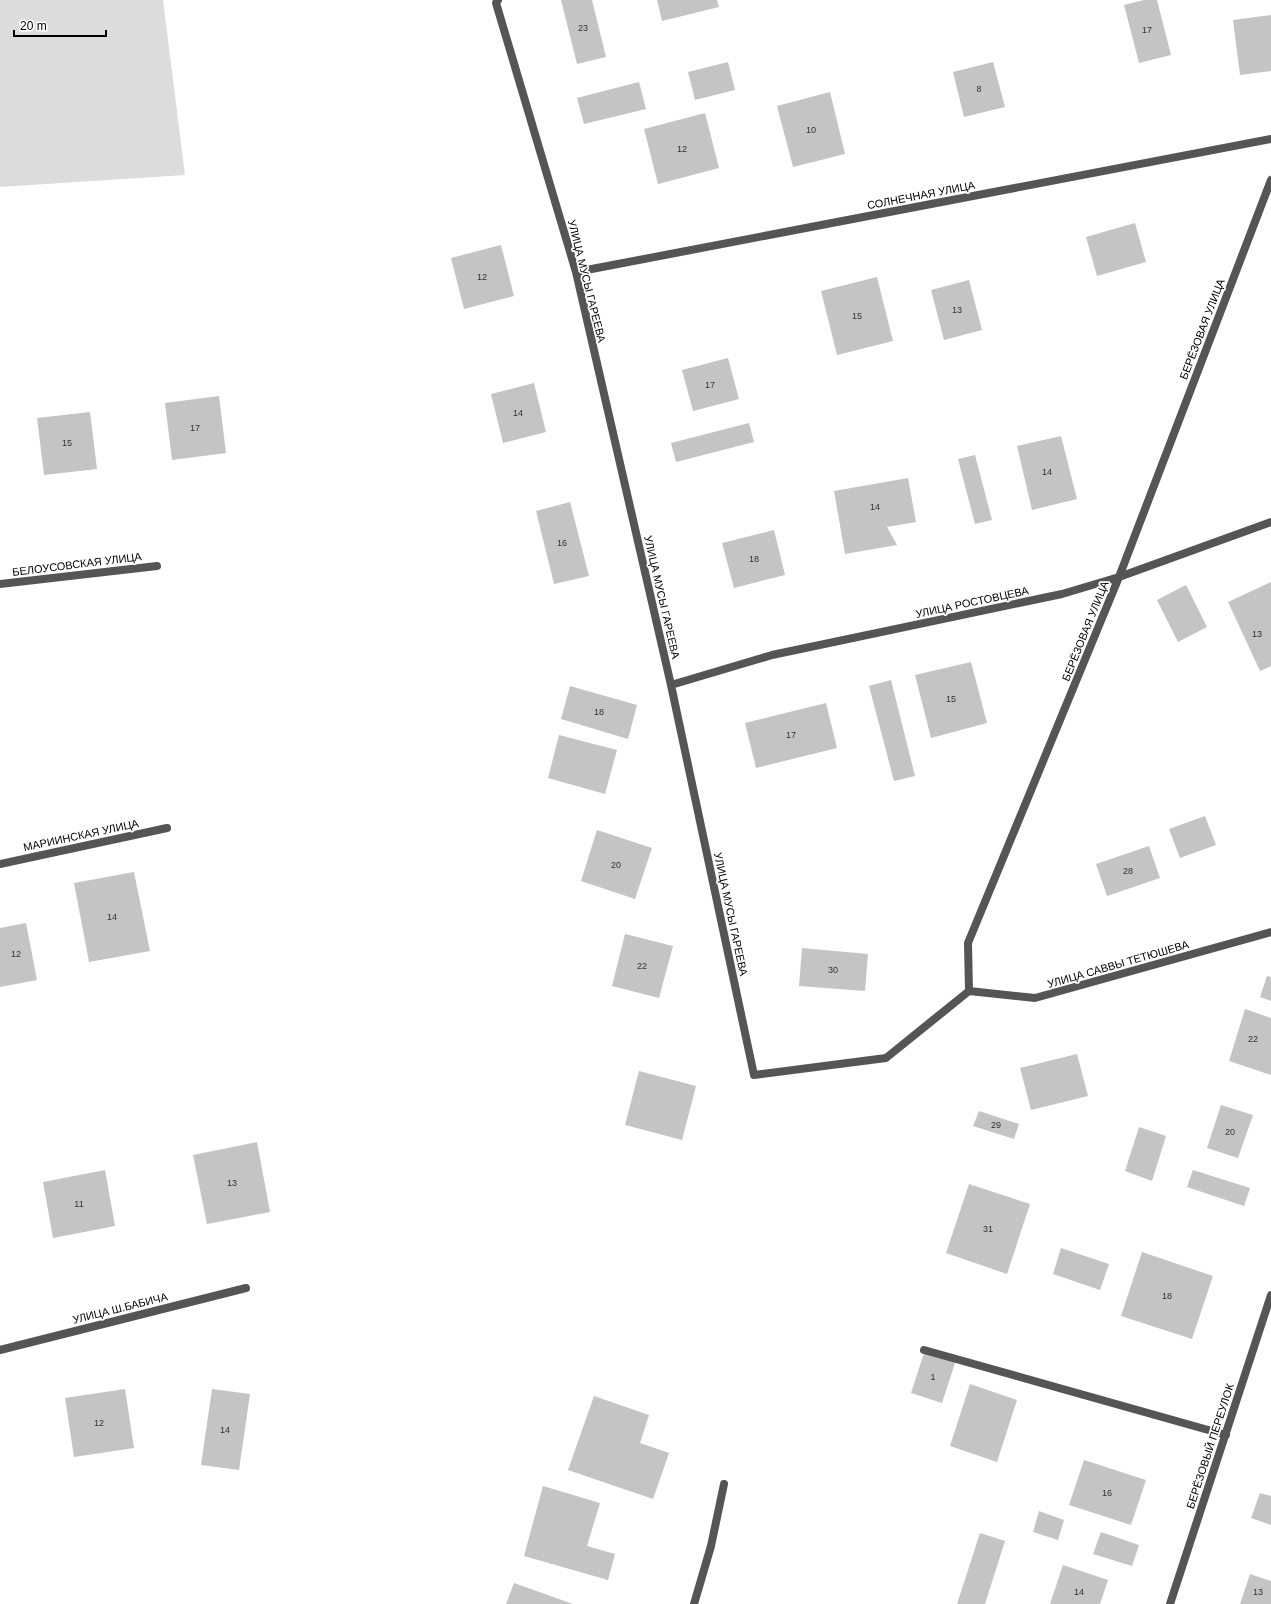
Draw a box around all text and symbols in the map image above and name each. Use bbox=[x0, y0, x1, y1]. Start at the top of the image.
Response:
scale bar bbox=[14, 12, 106, 38]
text: 20 m bbox=[20, 19, 47, 33]
house number: 23 bbox=[578, 23, 588, 33]
house number: 17 bbox=[1142, 25, 1152, 35]
house number: 8 bbox=[976, 84, 982, 94]
house number: 10 bbox=[806, 125, 816, 135]
house number: 12 bbox=[677, 144, 687, 154]
street label: СОЛНЕЧНАЯ УЛИЦА bbox=[866, 179, 977, 211]
street label: УЛИЦА МУСЫ ГАРЕЕВА bbox=[566, 218, 608, 344]
house number: 12 bbox=[477, 272, 487, 282]
street label: БЕРЁЗОВАЯ УЛИЦА bbox=[1177, 276, 1227, 381]
house number: 13 bbox=[952, 305, 962, 315]
house number: 15 bbox=[852, 311, 862, 321]
house number: 17 bbox=[705, 380, 715, 390]
house number: 14 bbox=[513, 408, 523, 418]
house number: 17 bbox=[190, 423, 200, 433]
house number: 15 bbox=[62, 438, 72, 448]
house number: 14 bbox=[1042, 467, 1052, 477]
house number: 14 bbox=[870, 502, 880, 512]
street label: УЛИЦА МУСЫ ГАРЕЕВА bbox=[642, 534, 682, 660]
house number: 16 bbox=[557, 538, 567, 548]
street label: БЕЛОУСОВСКАЯ УЛИЦА bbox=[12, 550, 143, 578]
house number: 18 bbox=[749, 554, 759, 564]
street label: БЕРЁЗОВАЯ УЛИЦА bbox=[1059, 579, 1111, 683]
street label: УЛИЦА РОСТОВЦЕВА bbox=[914, 584, 1030, 620]
house number: 13 bbox=[1252, 629, 1262, 639]
house number: 15 bbox=[946, 694, 956, 704]
house number: 18 bbox=[594, 707, 604, 717]
house number: 17 bbox=[786, 730, 796, 740]
street label: МАРИИНСКАЯ УЛИЦА bbox=[22, 817, 140, 853]
street label: УЛИЦА МУСЫ ГАРЕЕВА bbox=[712, 851, 750, 978]
house number: 20 bbox=[611, 860, 621, 870]
house number: 28 bbox=[1123, 866, 1133, 876]
house number: 14 bbox=[107, 912, 117, 922]
street label: УЛИЦА САВВЫ ТЕТЮШЕВА bbox=[1046, 938, 1191, 990]
house number: 12 bbox=[11, 949, 21, 959]
house number: 22 bbox=[637, 961, 647, 971]
house number: 30 bbox=[828, 965, 838, 975]
house number: 22 bbox=[1248, 1034, 1258, 1044]
house number: 29 bbox=[991, 1120, 1001, 1130]
house number: 20 bbox=[1225, 1127, 1235, 1137]
house number: 13 bbox=[227, 1178, 237, 1188]
house number: 11 bbox=[74, 1199, 84, 1209]
house number: 31 bbox=[983, 1224, 993, 1234]
street label: УЛИЦА Ш.БАБИЧА bbox=[71, 1290, 169, 1326]
house number: 18 bbox=[1162, 1291, 1172, 1301]
house number: 1 bbox=[930, 1372, 936, 1382]
street label: БЕРЁЗОВЫЙ ПЕРЕУЛОК bbox=[1184, 1381, 1236, 1510]
house number: 12 bbox=[94, 1418, 104, 1428]
house number: 14 bbox=[220, 1425, 230, 1435]
house number: 16 bbox=[1102, 1488, 1112, 1498]
house number: 14 bbox=[1074, 1587, 1084, 1597]
house number: 13 bbox=[1253, 1587, 1263, 1597]

